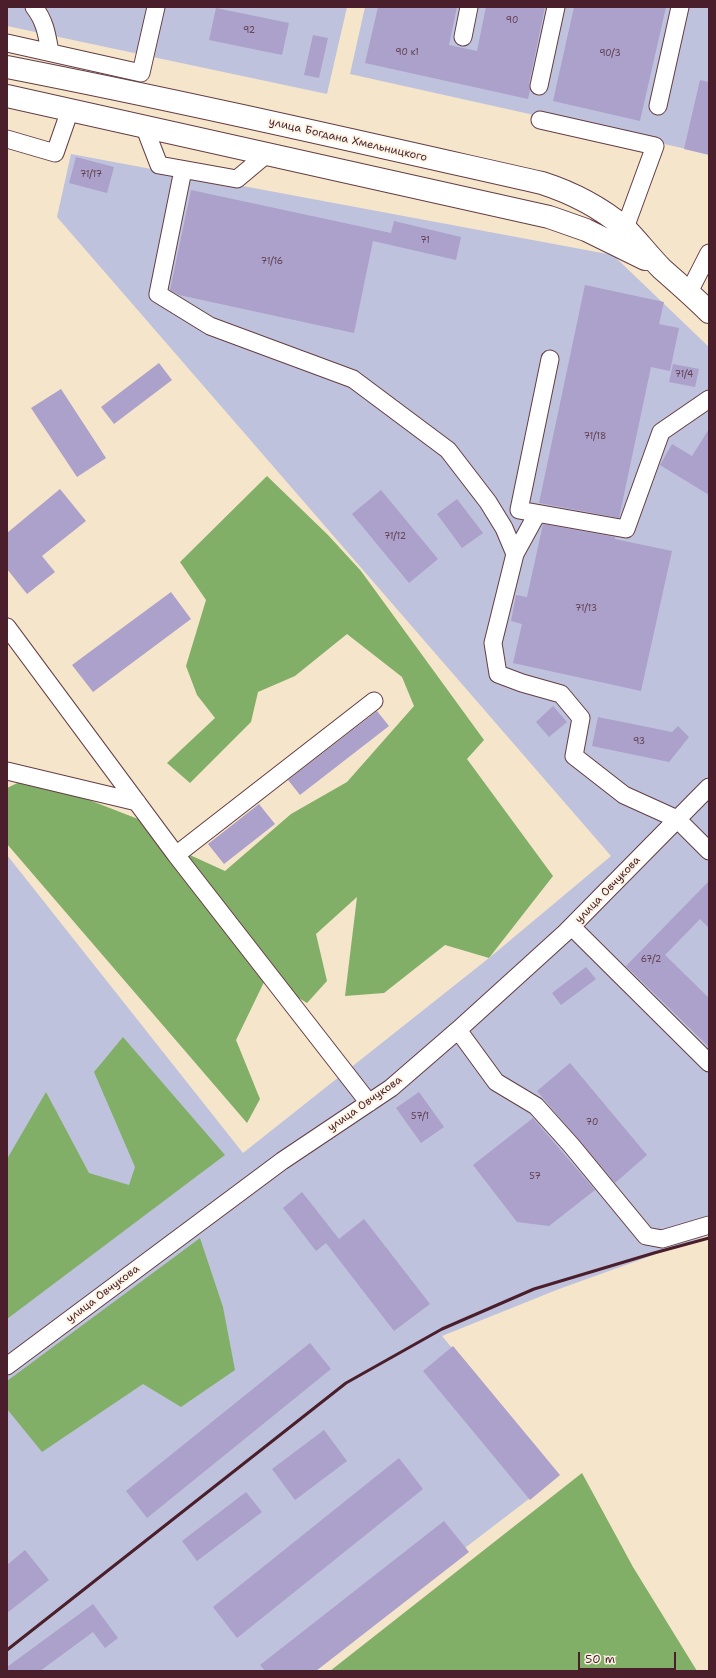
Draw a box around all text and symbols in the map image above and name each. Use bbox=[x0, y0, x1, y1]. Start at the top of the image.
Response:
house number: 90 bbox=[506, 16, 518, 26]
house number: 92 bbox=[243, 26, 255, 36]
house number: 90 к1 bbox=[395, 48, 419, 58]
house number: 90/3 bbox=[599, 49, 621, 59]
street label: улица Богдана Хмельницкого bbox=[268, 115, 428, 165]
house number: 71/17 bbox=[80, 170, 102, 180]
house number: 71 bbox=[420, 236, 430, 246]
house number: 71/16 bbox=[261, 257, 283, 267]
house number: 71/4 bbox=[675, 370, 693, 380]
house number: 71/18 bbox=[584, 432, 606, 442]
house number: 71/12 bbox=[384, 532, 406, 542]
house number: 71/13 bbox=[575, 604, 597, 614]
house number: 93 bbox=[633, 737, 645, 747]
street label: улица Овчукова bbox=[573, 854, 643, 926]
house number: 67/2 bbox=[641, 955, 661, 965]
street label: улица Овчукова bbox=[325, 1073, 405, 1135]
house number: 57/1 bbox=[411, 1112, 429, 1122]
house number: 70 bbox=[586, 1118, 598, 1128]
house number: 57 bbox=[529, 1172, 541, 1182]
street label: улица Овчукова bbox=[64, 1262, 142, 1326]
scale bar bbox=[580, 1644, 678, 1670]
text: 50 m bbox=[585, 1651, 615, 1667]

